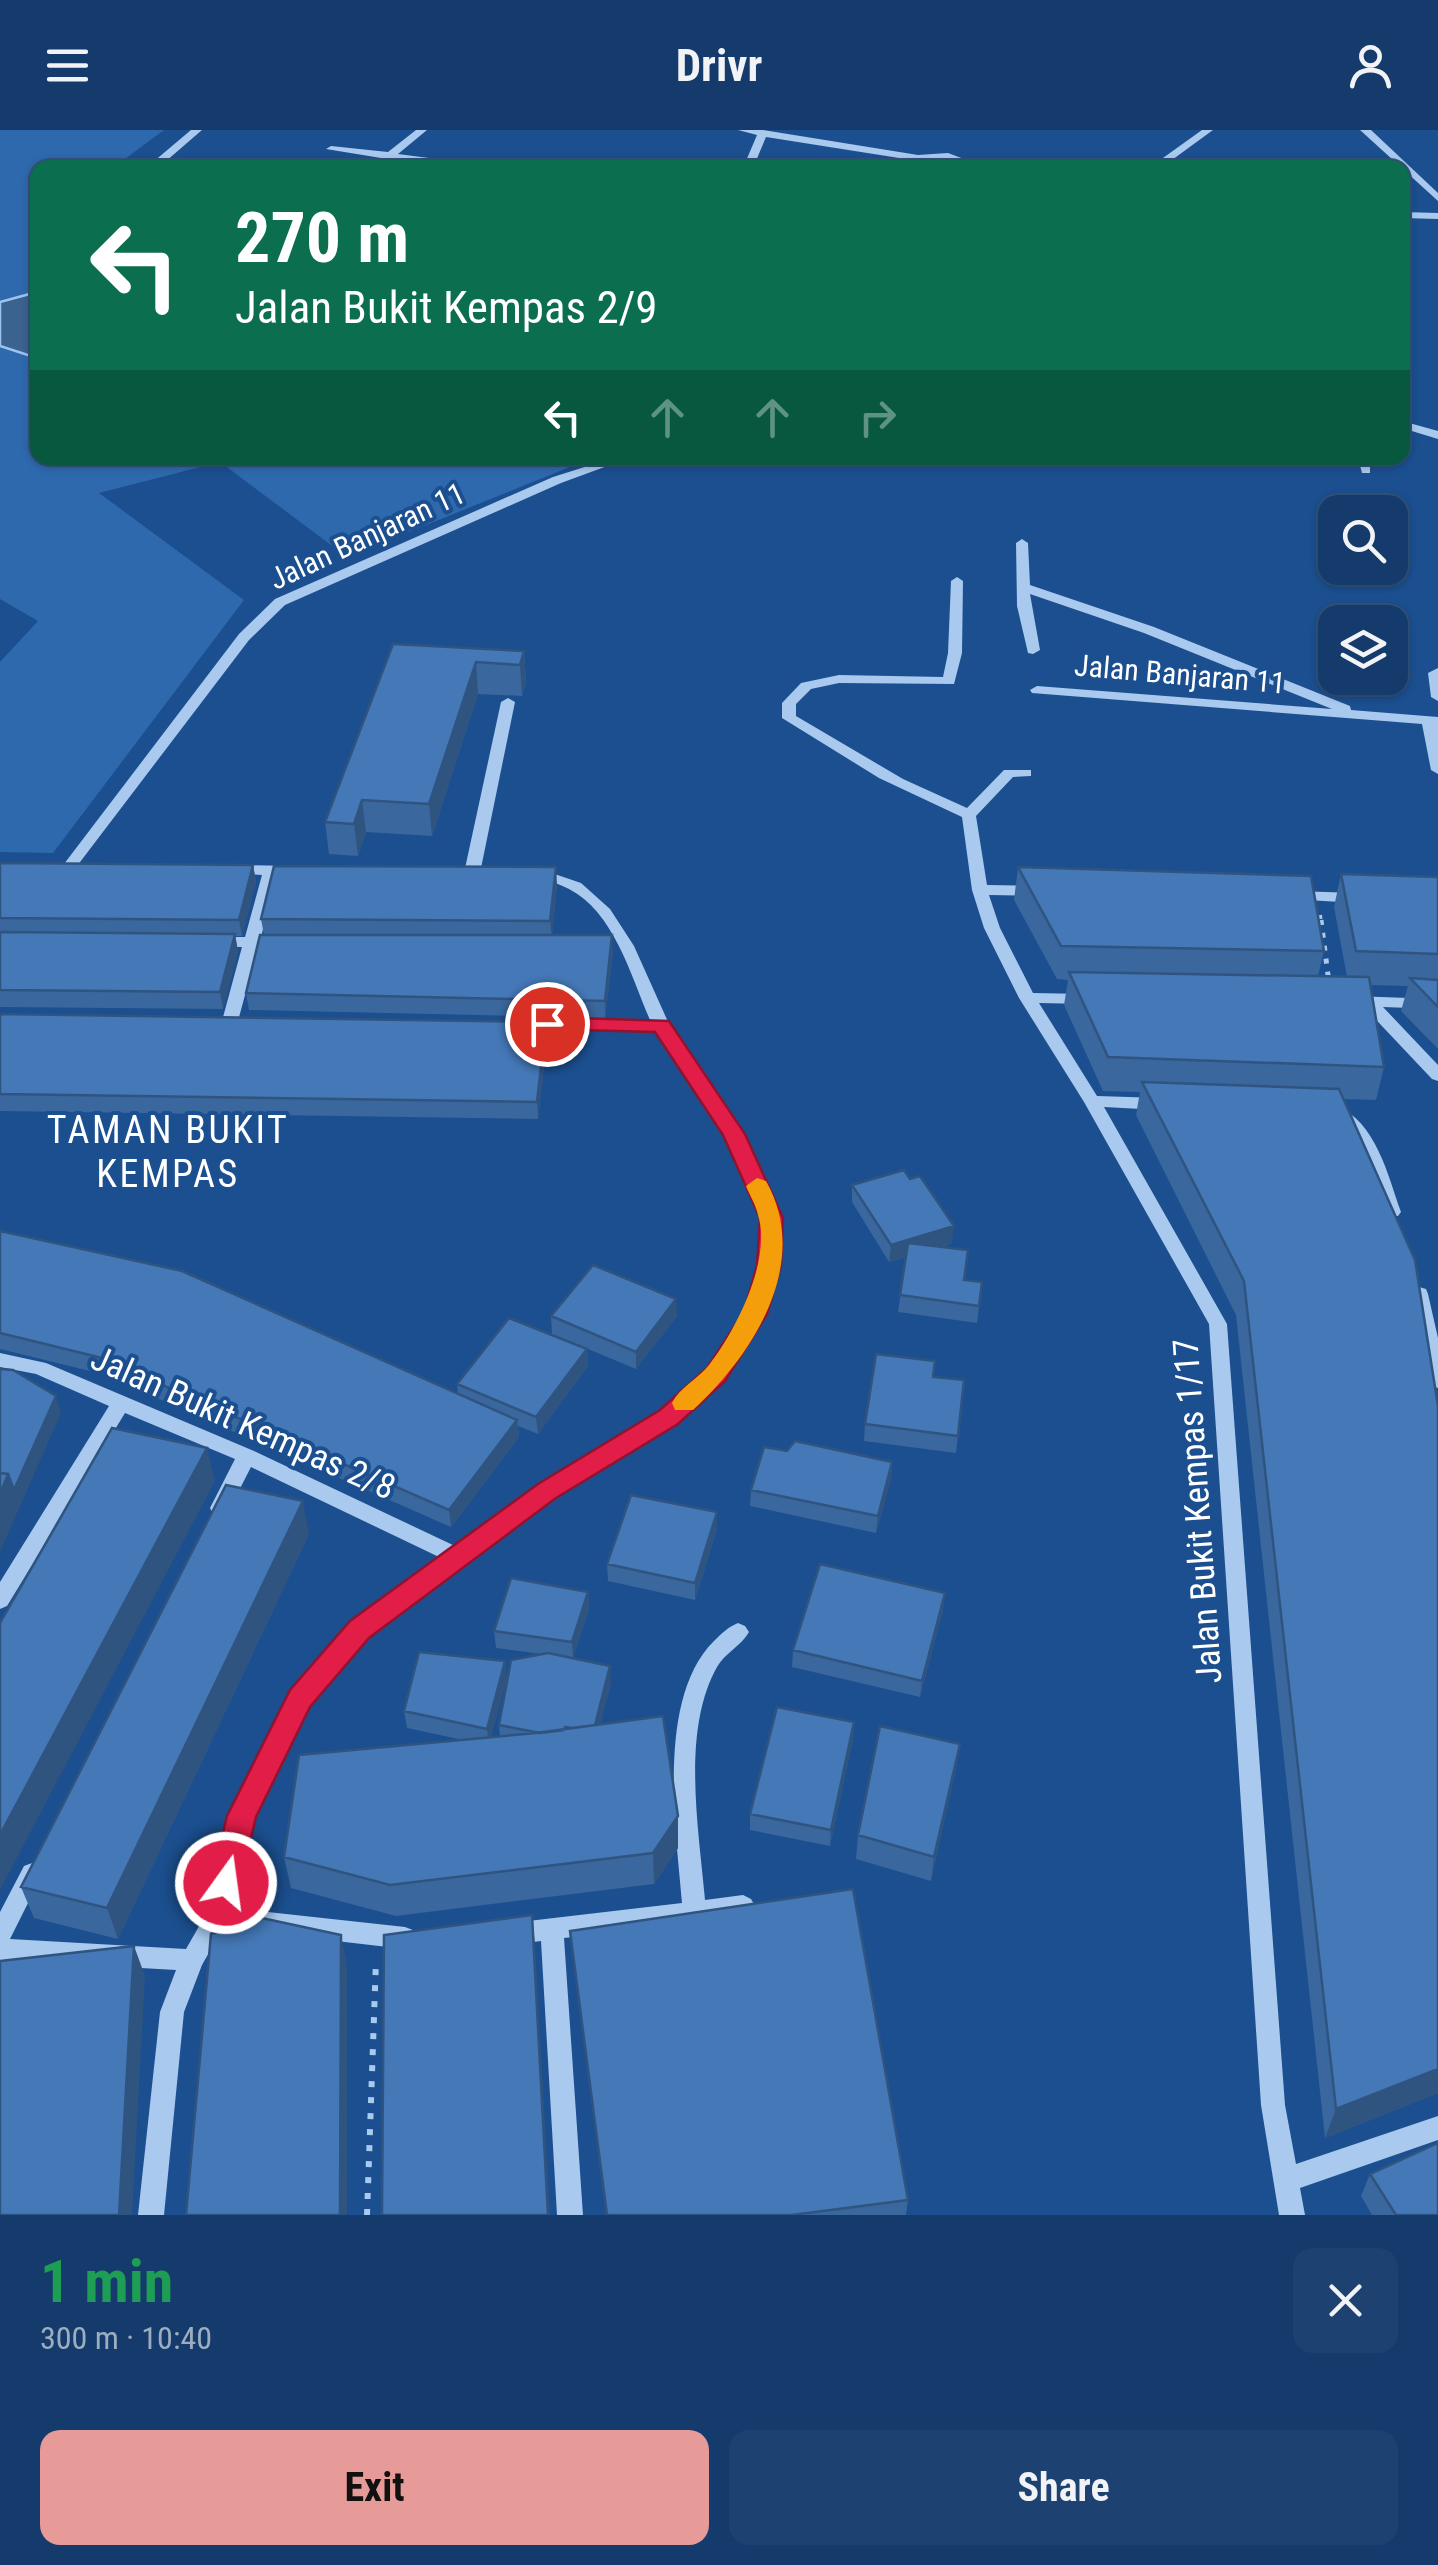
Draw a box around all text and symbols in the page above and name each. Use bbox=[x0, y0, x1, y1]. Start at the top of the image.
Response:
icon: menu bbox=[40, 38, 95, 93]
icon: person bbox=[1343, 38, 1398, 93]
text: Drivr bbox=[676, 39, 762, 92]
text: 270 m bbox=[235, 197, 409, 279]
icon: left bbox=[70, 200, 200, 330]
text: Jalan Bukit Kempas 2/9 bbox=[235, 281, 658, 334]
icon: left bbox=[535, 390, 590, 445]
icon: ahead bbox=[640, 390, 695, 445]
icon: ahead bbox=[745, 390, 800, 445]
icon: right bbox=[850, 390, 905, 445]
street label: Jalan Banjaran 11 bbox=[264, 475, 470, 597]
map controls bbox=[1318, 495, 1408, 695]
button: search bbox=[1318, 495, 1408, 585]
button: layers bbox=[1318, 605, 1408, 695]
street label: Jalan Banjaran 11 bbox=[1073, 647, 1287, 701]
pin bbox=[505, 982, 590, 1067]
icon: arrive bbox=[520, 997, 575, 1052]
district label: TAMAN BUKIT KEMPAS bbox=[47, 1108, 289, 1196]
street label: Jalan Bukit Kempas 2/8 bbox=[85, 1337, 401, 1509]
street label: Jalan Bukit Kempas 1/17 bbox=[1165, 1337, 1231, 1685]
position arrow bbox=[174, 1831, 278, 1935]
text: 1 min bbox=[40, 2246, 173, 2317]
button: close bbox=[1293, 2248, 1398, 2353]
text: 300 m · 10:40 bbox=[40, 2319, 212, 2357]
button: Exit bbox=[40, 2430, 709, 2545]
button: Share bbox=[729, 2430, 1398, 2545]

